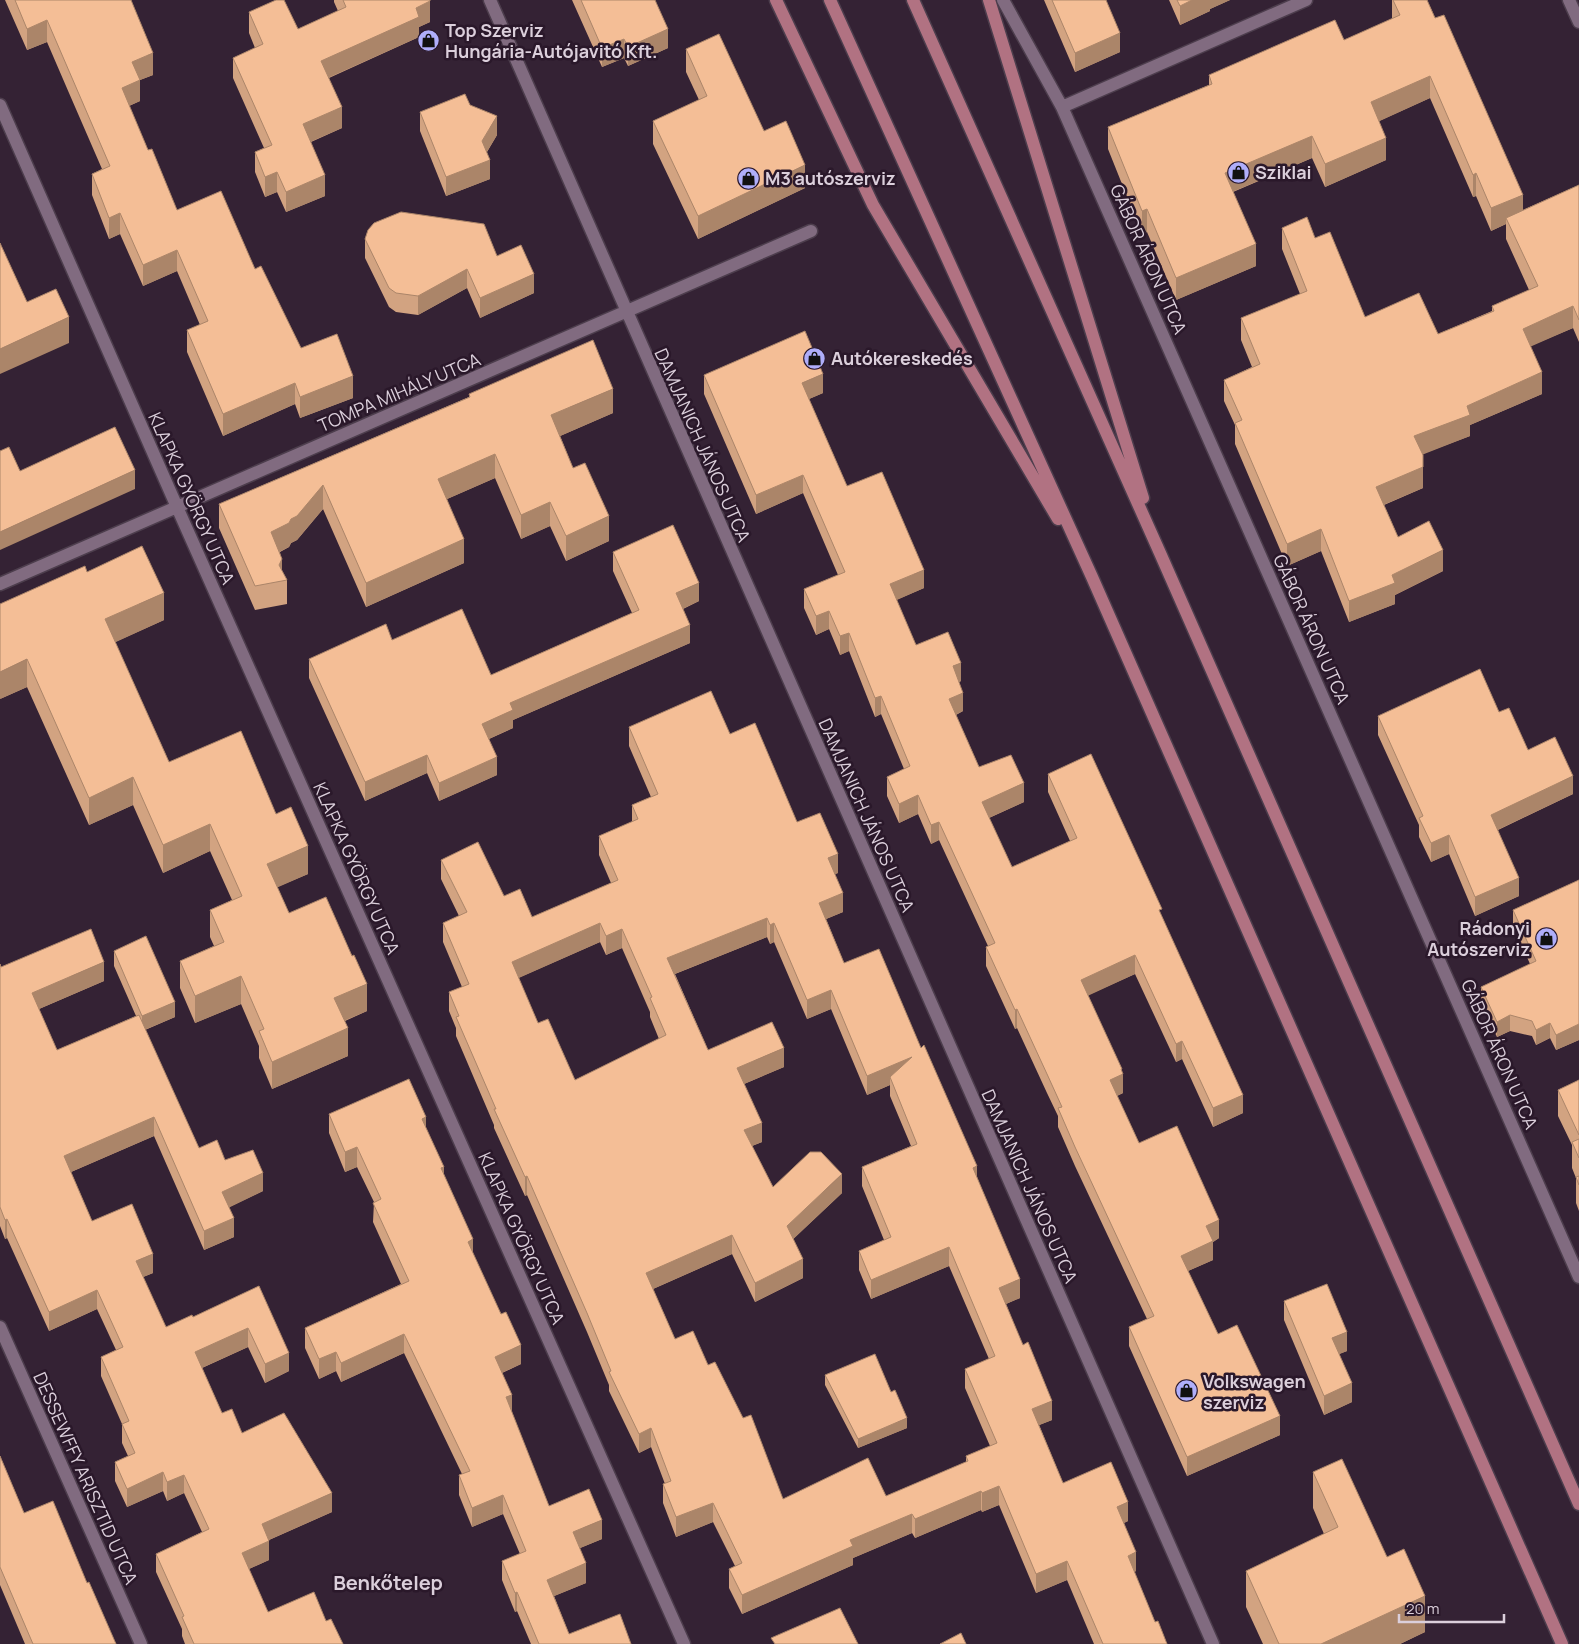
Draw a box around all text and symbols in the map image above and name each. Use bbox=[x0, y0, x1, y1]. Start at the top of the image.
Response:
place label: Top Szerviz Hungária-Autójavitó Kft. bbox=[445, 18, 657, 63]
shop icon: Top Szerviz Hungária-Autójavitó Kft. bbox=[417, 28, 441, 52]
shop icon: Sziklai bbox=[1227, 160, 1251, 184]
place label: Sziklai bbox=[1255, 160, 1312, 184]
shop icon: M3 autószerviz bbox=[737, 166, 761, 190]
place label: M3 autószerviz bbox=[765, 166, 896, 190]
street label: GÁBOR ÁRON UTCA bbox=[1105, 180, 1193, 338]
street label: DAMJANICH JÁNOS UTCA bbox=[649, 344, 757, 546]
shop icon: Autókereskedés bbox=[803, 346, 827, 370]
place label: Autókereskedés bbox=[831, 346, 973, 370]
street label: TOMPA MIHÁLY UTCA bbox=[314, 347, 485, 437]
street label: KLAPKA GYÖRGY UTCA bbox=[143, 408, 241, 588]
street label: GÁBOR ÁRON UTCA bbox=[1268, 550, 1356, 708]
street label: DAMJANICH JÁNOS UTCA bbox=[813, 714, 921, 916]
street label: KLAPKA GYÖRGY UTCA bbox=[308, 778, 406, 958]
place label: Rádonyi Autószerviz bbox=[1427, 916, 1530, 961]
shop icon: Rádonyi Autószerviz bbox=[1534, 926, 1558, 950]
street label: GÁBOR ÁRON UTCA bbox=[1456, 975, 1544, 1133]
street label: DAMJANICH JÁNOS UTCA bbox=[976, 1085, 1084, 1287]
street label: KLAPKA GYÖRGY UTCA bbox=[473, 1148, 571, 1328]
street label: DESSEWFFY ARISZTID UTCA bbox=[28, 1368, 144, 1589]
place label: Volkswagen szerviz bbox=[1203, 1369, 1306, 1414]
shop icon: Volkswagen szerviz bbox=[1175, 1379, 1199, 1403]
district label: Benkőtelep bbox=[333, 1569, 443, 1596]
scale bar bbox=[1399, 1592, 1504, 1624]
text: 20 m bbox=[1406, 1598, 1439, 1619]

